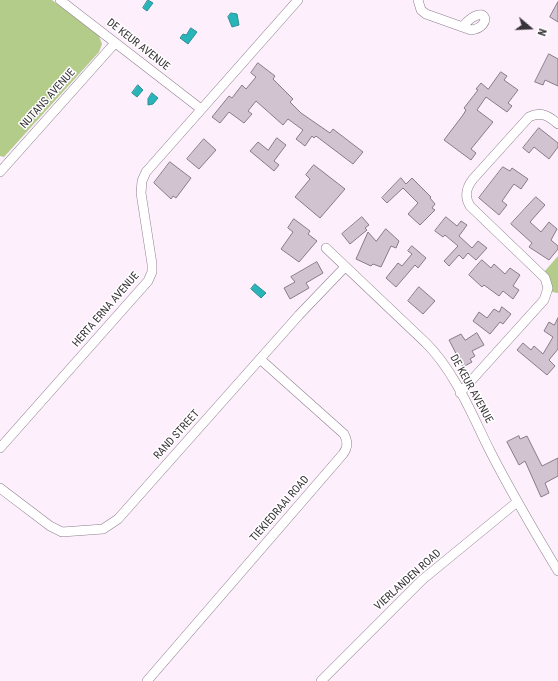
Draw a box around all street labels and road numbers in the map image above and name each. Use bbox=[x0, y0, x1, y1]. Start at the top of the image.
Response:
street label: DE KEUR AVENUE bbox=[104, 16, 172, 74]
street label: NUTANS AVENUE bbox=[18, 66, 78, 132]
street label: HERTA ERNA AVENUE bbox=[70, 270, 142, 350]
street label: DE KEUR AVENUE bbox=[447, 352, 495, 426]
street label: RAND STREET bbox=[151, 408, 203, 462]
street label: TIEKIEDRAAI ROAD bbox=[248, 473, 312, 545]
street label: VIERLANDEN ROAD bbox=[372, 547, 444, 613]

